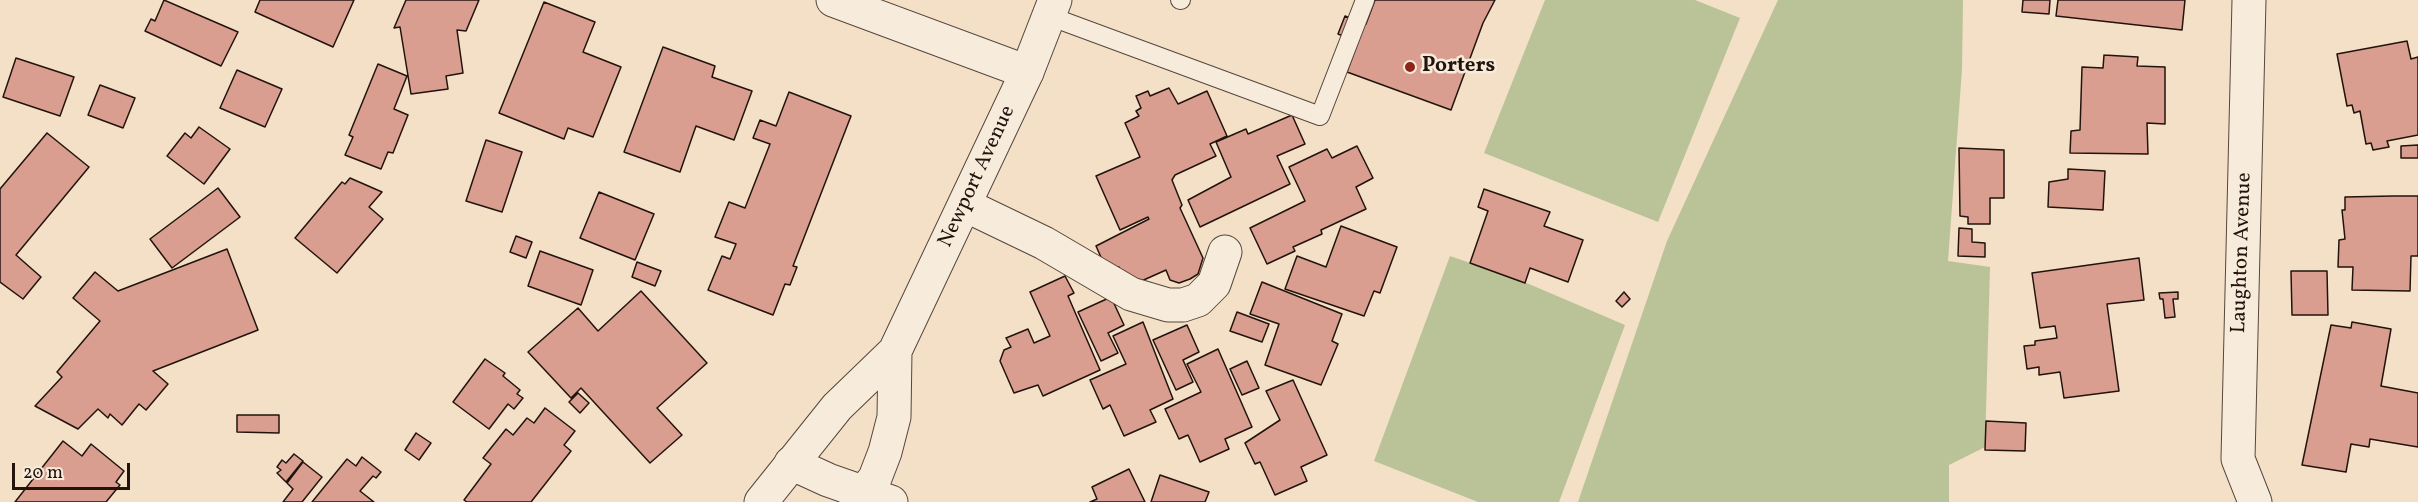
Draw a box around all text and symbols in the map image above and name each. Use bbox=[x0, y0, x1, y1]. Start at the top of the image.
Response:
place label: Porters bbox=[1422, 54, 1495, 80]
marker: Porters bbox=[1403, 60, 1417, 74]
street label: Newport Avenue bbox=[934, 102, 1022, 252]
street label: Laughton Avenue bbox=[2228, 172, 2258, 334]
scale bar bbox=[15, 451, 134, 489]
text: 20 m bbox=[23, 461, 63, 486]

